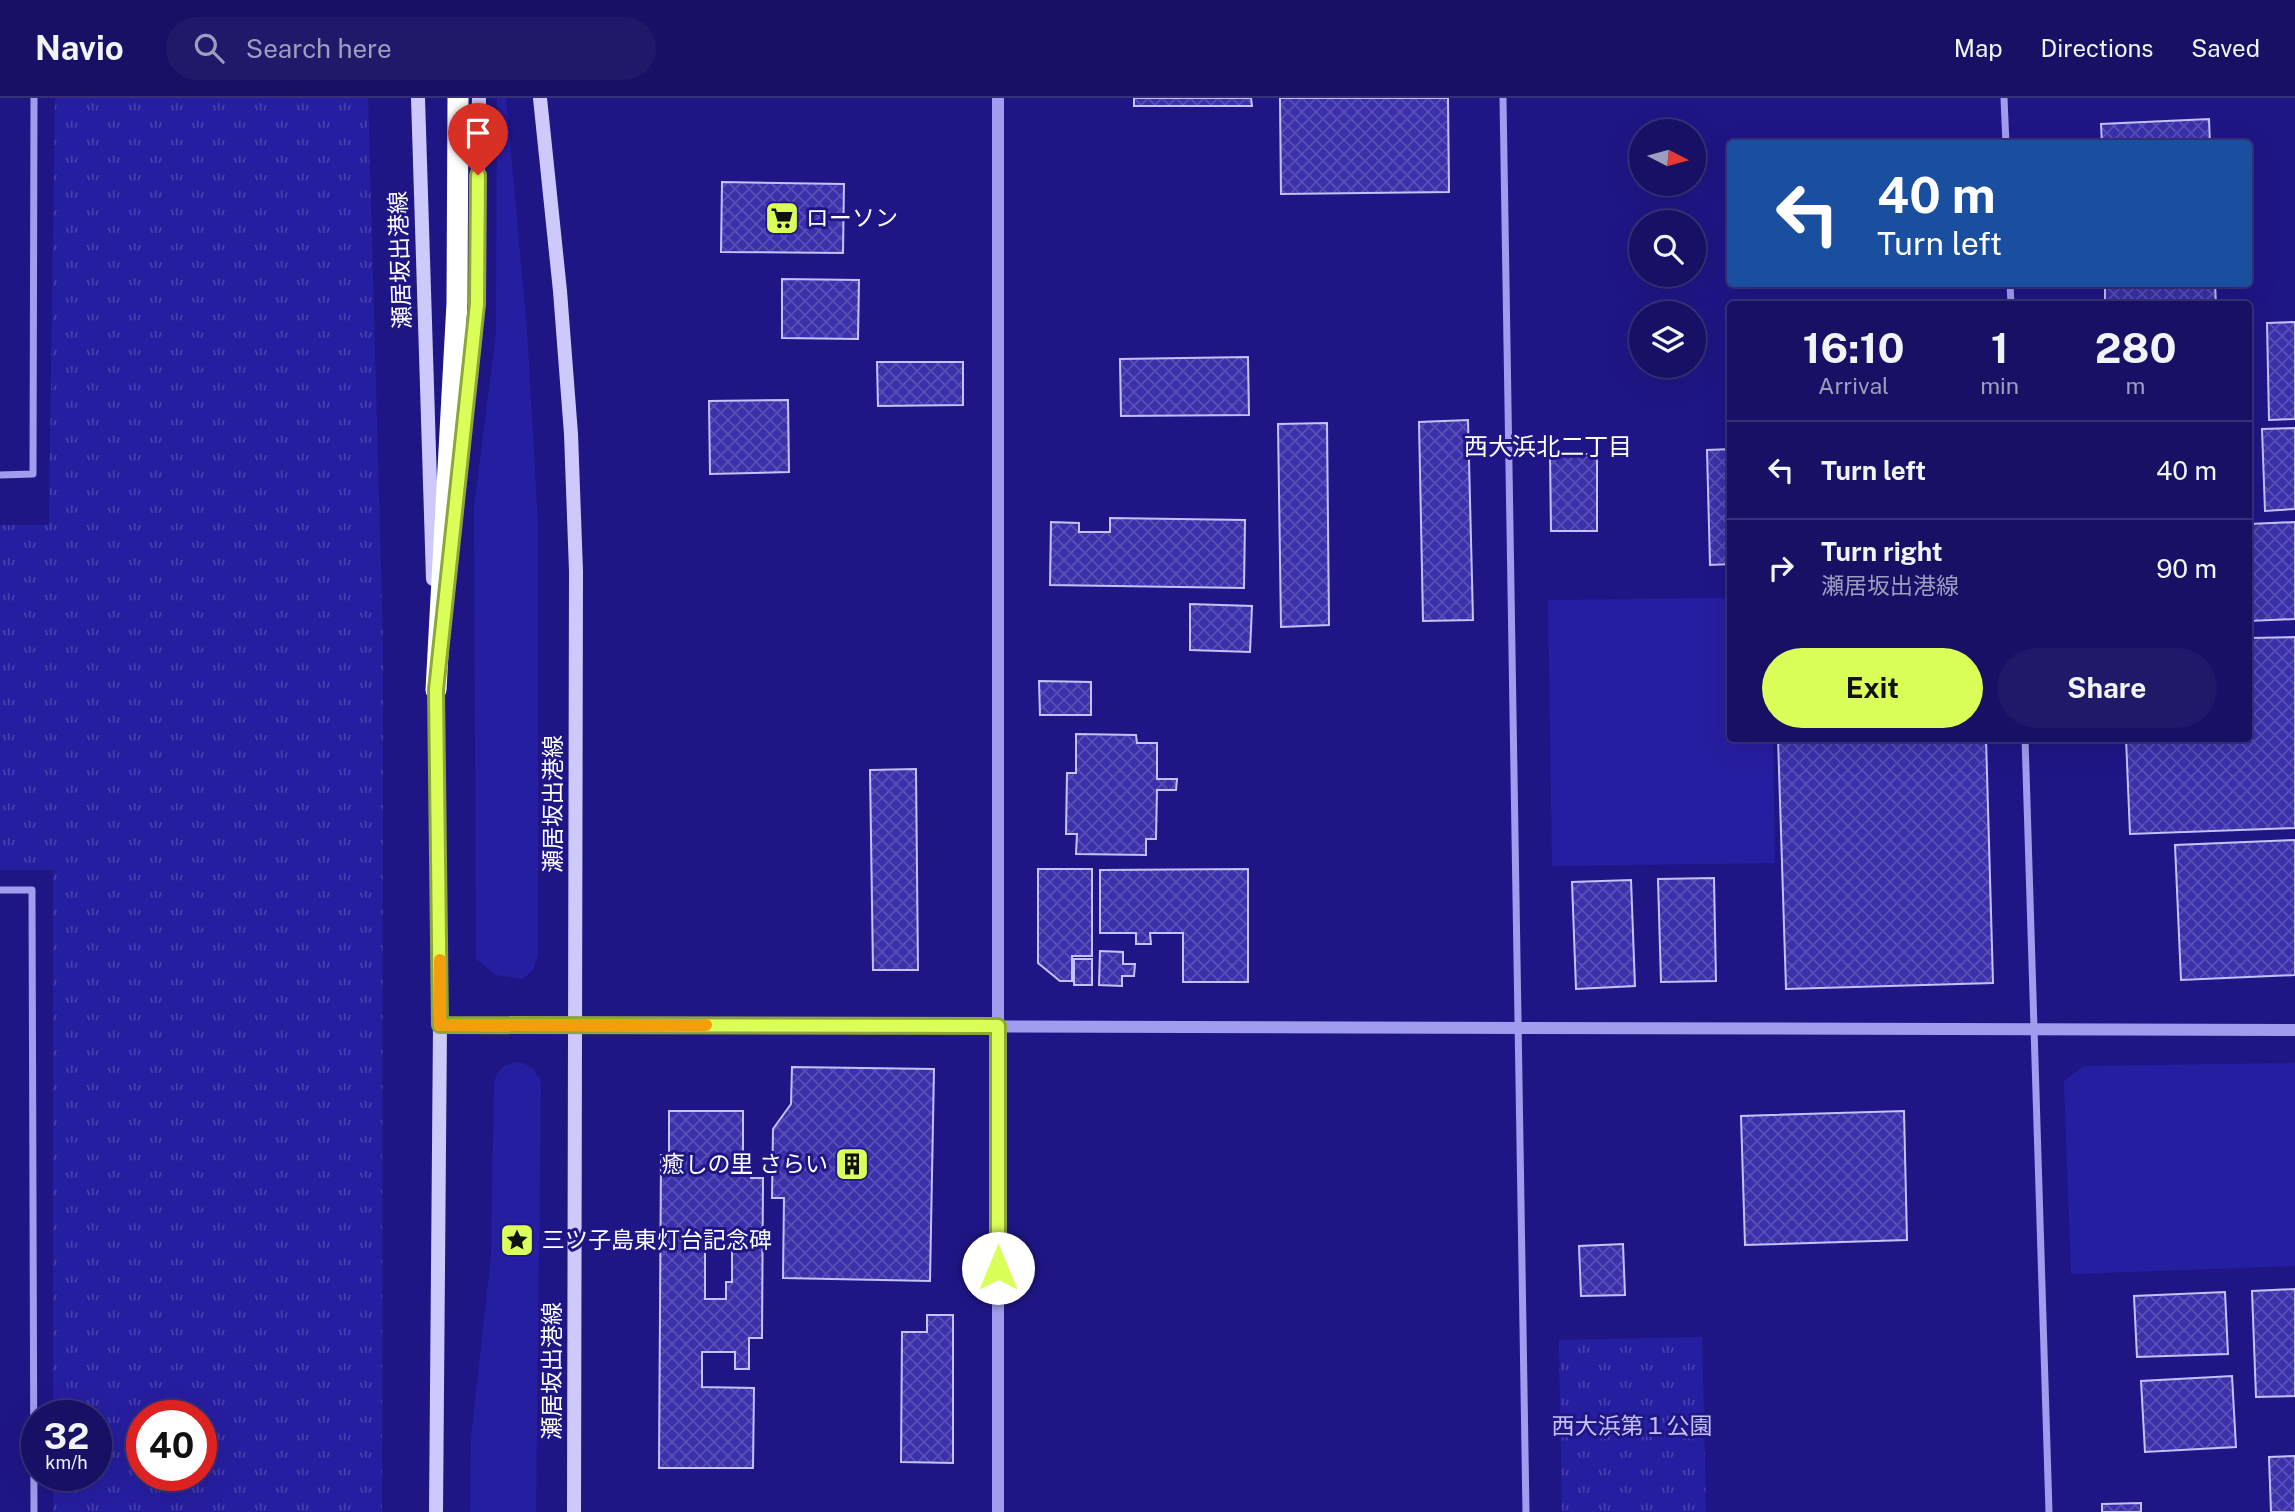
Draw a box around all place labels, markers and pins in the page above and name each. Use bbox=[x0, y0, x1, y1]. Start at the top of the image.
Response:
pin bbox=[448, 103, 508, 175]
supermarket icon: ローソン bbox=[763, 199, 801, 237]
place label: ローソン bbox=[806, 204, 898, 231]
building icon: 癒しの里 さらい bbox=[833, 1145, 871, 1183]
place label: 癒しの里 さらい bbox=[661, 1150, 828, 1177]
place icon: 三ツ子島東灯台記念碑 bbox=[498, 1221, 536, 1259]
place label: 三ツ子島東灯台記念碑 bbox=[542, 1226, 772, 1253]

